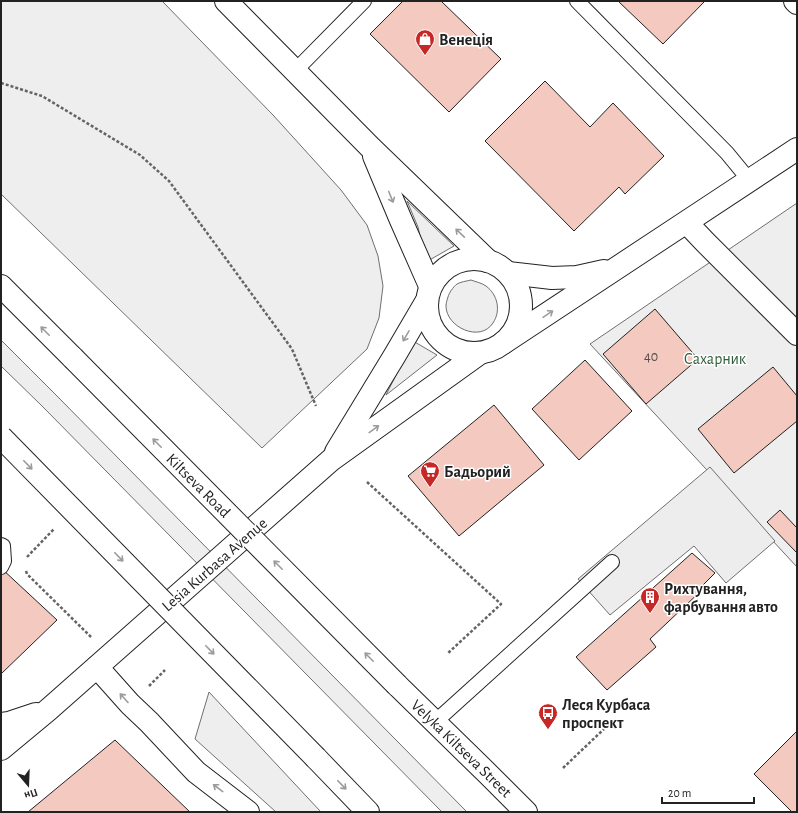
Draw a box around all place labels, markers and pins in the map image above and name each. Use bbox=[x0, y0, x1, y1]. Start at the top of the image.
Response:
shop icon: Венеція bbox=[414, 28, 436, 56]
place label: Венеція bbox=[439, 32, 493, 48]
supermarket icon: Бадьорий bbox=[419, 460, 441, 488]
place label: Бадьорий bbox=[444, 464, 511, 480]
place label: Рихтування, фарбування авто bbox=[664, 581, 778, 616]
building icon: Рихтування, фарбування авто bbox=[639, 586, 661, 614]
place label: Леся Курбаса проспект bbox=[562, 697, 651, 731]
bus stop icon: Леся Курбаса проспект bbox=[537, 702, 559, 730]

